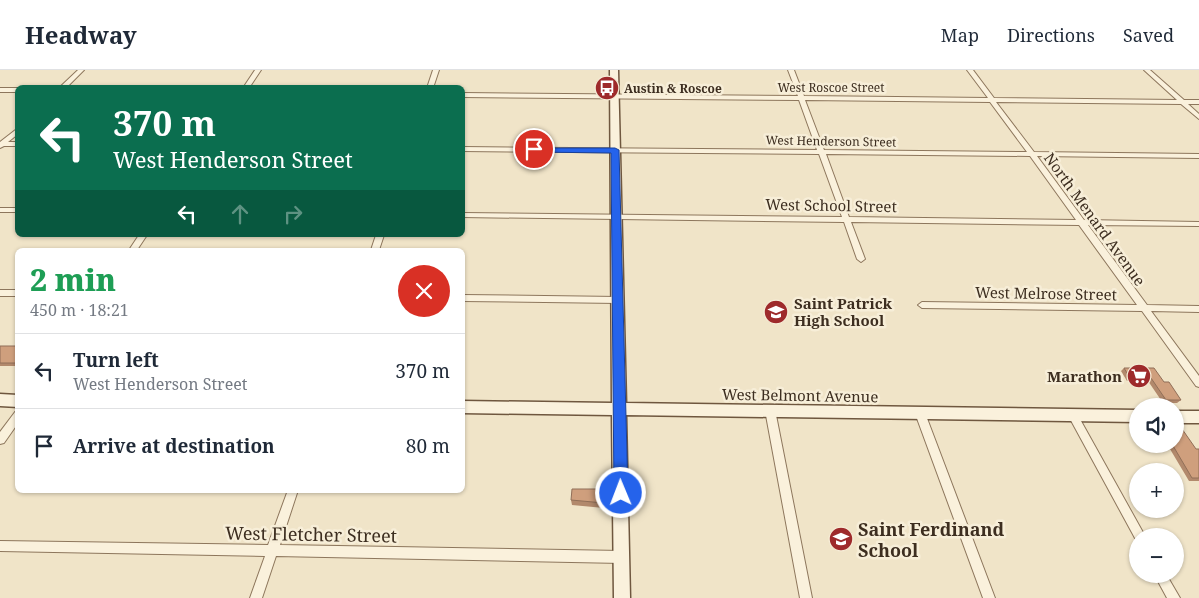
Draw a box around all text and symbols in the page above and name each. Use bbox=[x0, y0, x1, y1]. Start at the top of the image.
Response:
text: Headway bbox=[25, 18, 137, 51]
text: Map bbox=[941, 23, 979, 47]
text: Directions bbox=[1007, 23, 1095, 47]
text: Saved bbox=[1123, 23, 1174, 47]
bus stop icon: Austin & Roscoe bbox=[594, 75, 620, 101]
street label: West Roscoe Street bbox=[777, 79, 885, 96]
place label: Austin & Roscoe bbox=[624, 80, 722, 97]
text: 370 m bbox=[113, 99, 216, 146]
icon: left bbox=[30, 105, 95, 170]
pin bbox=[513, 128, 555, 170]
street label: West Henderson Street bbox=[765, 131, 897, 151]
icon: arrive bbox=[520, 135, 548, 163]
text: West Henderson Street bbox=[113, 144, 353, 174]
street label: North Menard Avenue bbox=[1040, 148, 1150, 290]
street label: West School Street bbox=[765, 194, 897, 216]
icon: left bbox=[173, 200, 201, 228]
icon: ahead bbox=[226, 200, 254, 228]
icon: right bbox=[279, 200, 307, 228]
text: 2 min bbox=[30, 259, 116, 300]
button: close bbox=[398, 265, 450, 317]
street label: West Melrose Street bbox=[975, 282, 1117, 304]
place label: Saint Patrick High School bbox=[794, 293, 893, 330]
text: 450 m · 18:21 bbox=[30, 299, 129, 321]
school or university icon: Saint Patrick High School bbox=[763, 299, 789, 325]
text: Turn left bbox=[73, 347, 159, 373]
icon: left bbox=[30, 357, 58, 385]
text: 370 m bbox=[395, 358, 450, 384]
supermarket icon: Marathon bbox=[1126, 363, 1152, 389]
place label: Marathon bbox=[1047, 366, 1122, 386]
text: West Henderson Street bbox=[73, 373, 247, 395]
street label: West Belmont Avenue bbox=[722, 384, 878, 406]
map controls bbox=[1129, 398, 1184, 583]
button: sound bbox=[1129, 398, 1184, 453]
icon: arrive bbox=[30, 432, 58, 460]
text: Arrive at destination bbox=[73, 433, 275, 459]
text: 80 m bbox=[406, 433, 450, 459]
button: + bbox=[1129, 463, 1184, 518]
position arrow bbox=[594, 466, 646, 518]
place label: Saint Ferdinand School bbox=[858, 517, 1005, 562]
street label: West Fletcher Street bbox=[225, 521, 397, 547]
school or university icon: Saint Ferdinand School bbox=[828, 526, 854, 552]
button: − bbox=[1129, 528, 1184, 583]

